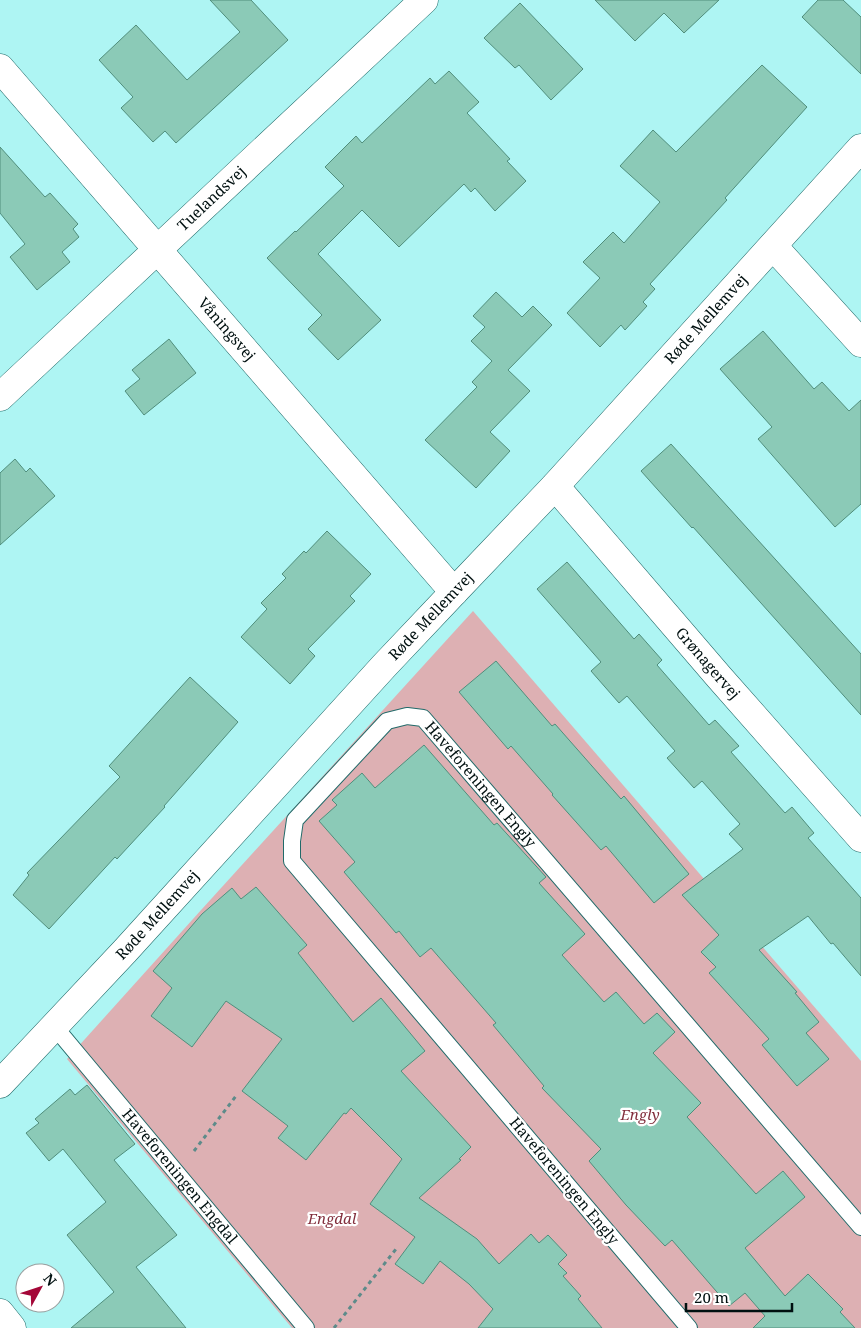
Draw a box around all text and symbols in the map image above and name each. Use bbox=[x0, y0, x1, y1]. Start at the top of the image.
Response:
street label: Tuelandsvej bbox=[172, 161, 250, 235]
street label: Røde Mellemvej bbox=[659, 269, 751, 368]
street label: Våningsvej bbox=[194, 293, 260, 365]
street label: Røde Mellemvej bbox=[384, 567, 477, 664]
street label: Grønagervej bbox=[672, 623, 745, 703]
street label: Haveforeningen Engly bbox=[421, 717, 541, 852]
street label: Røde Mellemvej bbox=[111, 865, 203, 964]
street label: Haveforeningen Engdal bbox=[118, 1104, 243, 1248]
park label: Engly bbox=[619, 1104, 660, 1124]
street label: Haveforeningen Engly bbox=[506, 1113, 624, 1249]
park label: Engdal bbox=[307, 1208, 357, 1228]
north arrow bbox=[15, 1263, 65, 1313]
text: N bbox=[40, 1269, 61, 1290]
scale bar bbox=[686, 1280, 792, 1312]
text: 20 m bbox=[694, 1287, 729, 1307]

